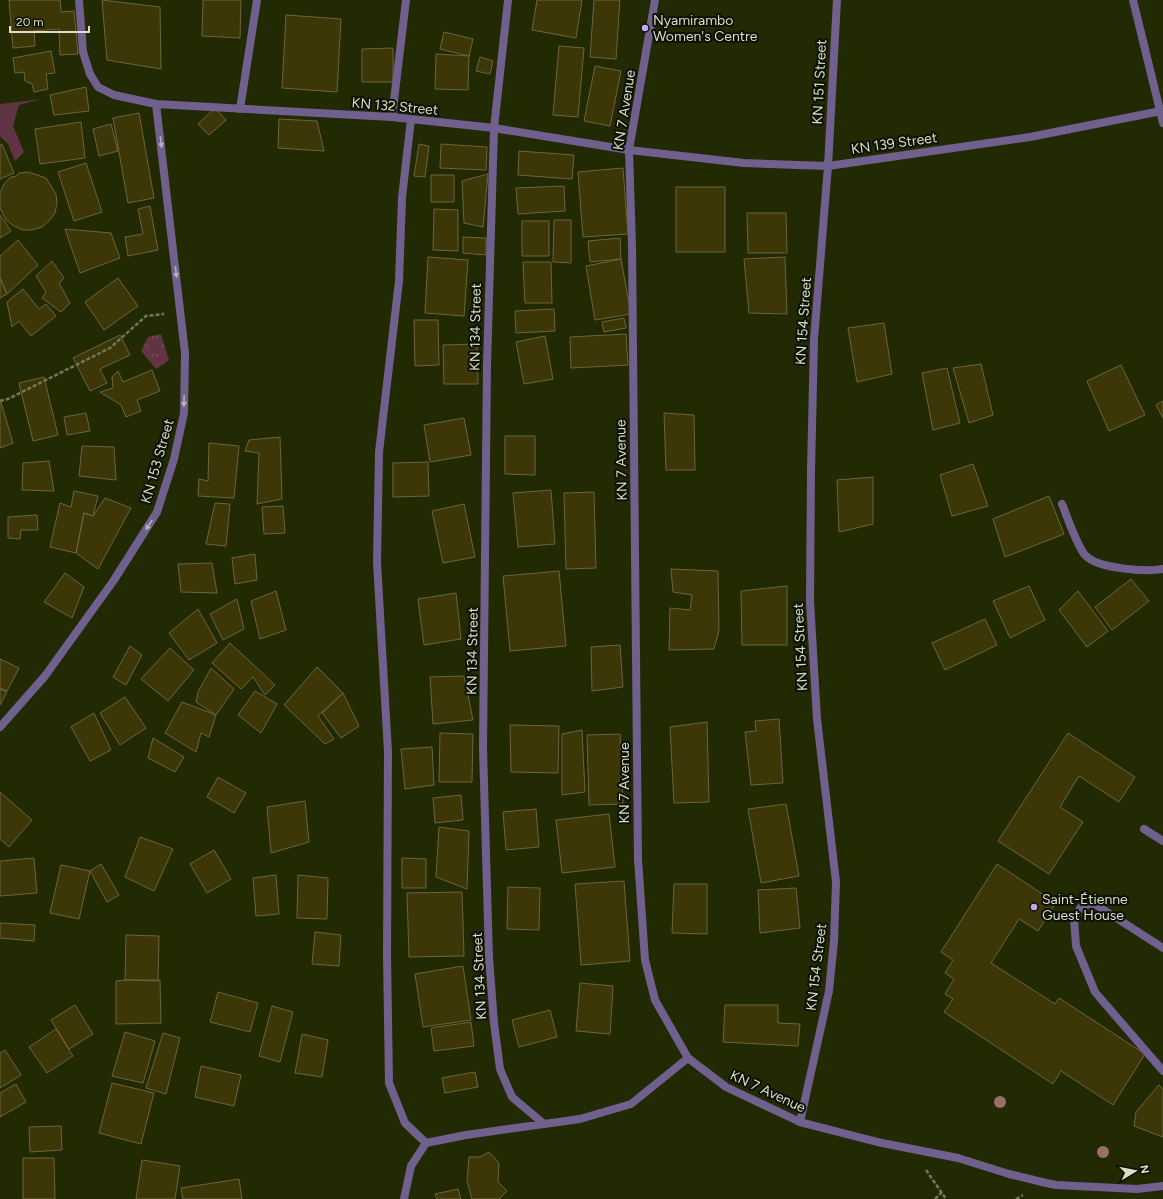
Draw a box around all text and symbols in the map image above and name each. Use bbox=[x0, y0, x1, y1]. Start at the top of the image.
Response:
scale bar bbox=[10, 8, 89, 34]
place label: Nyamirambo Women's Centre bbox=[653, 12, 758, 45]
text: 20 m bbox=[16, 15, 44, 29]
marker: Nyamirambo Women's Centre bbox=[640, 23, 650, 33]
street label: KN 151 Street bbox=[809, 39, 830, 125]
street label: KN 7 Avenue bbox=[610, 68, 639, 151]
street label: KN 132 Street bbox=[351, 94, 439, 119]
street label: KN 139 Street bbox=[850, 129, 938, 158]
one-way arrow bbox=[158, 136, 164, 148]
one-way arrow bbox=[172, 266, 179, 278]
street label: KN 154 Street bbox=[792, 277, 815, 366]
street label: KN 134 Street bbox=[466, 283, 485, 371]
one-way arrow bbox=[181, 395, 187, 408]
street label: KN 153 Street bbox=[137, 417, 178, 505]
street label: KN 7 Avenue bbox=[612, 419, 631, 501]
one-way arrow bbox=[145, 519, 152, 531]
street label: KN 154 Street bbox=[790, 603, 811, 691]
street label: KN 134 Street bbox=[463, 607, 482, 695]
street label: KN 7 Avenue bbox=[616, 742, 633, 824]
place label: Saint-Étienne Guest House bbox=[1042, 891, 1128, 924]
marker: Saint-Étienne Guest House bbox=[1029, 902, 1039, 912]
street label: KN 154 Street bbox=[803, 922, 830, 1012]
street label: KN 134 Street bbox=[469, 932, 490, 1020]
street label: KN 7 Avenue bbox=[727, 1067, 808, 1116]
north arrow bbox=[1115, 1151, 1155, 1191]
text: N bbox=[1137, 1164, 1151, 1175]

